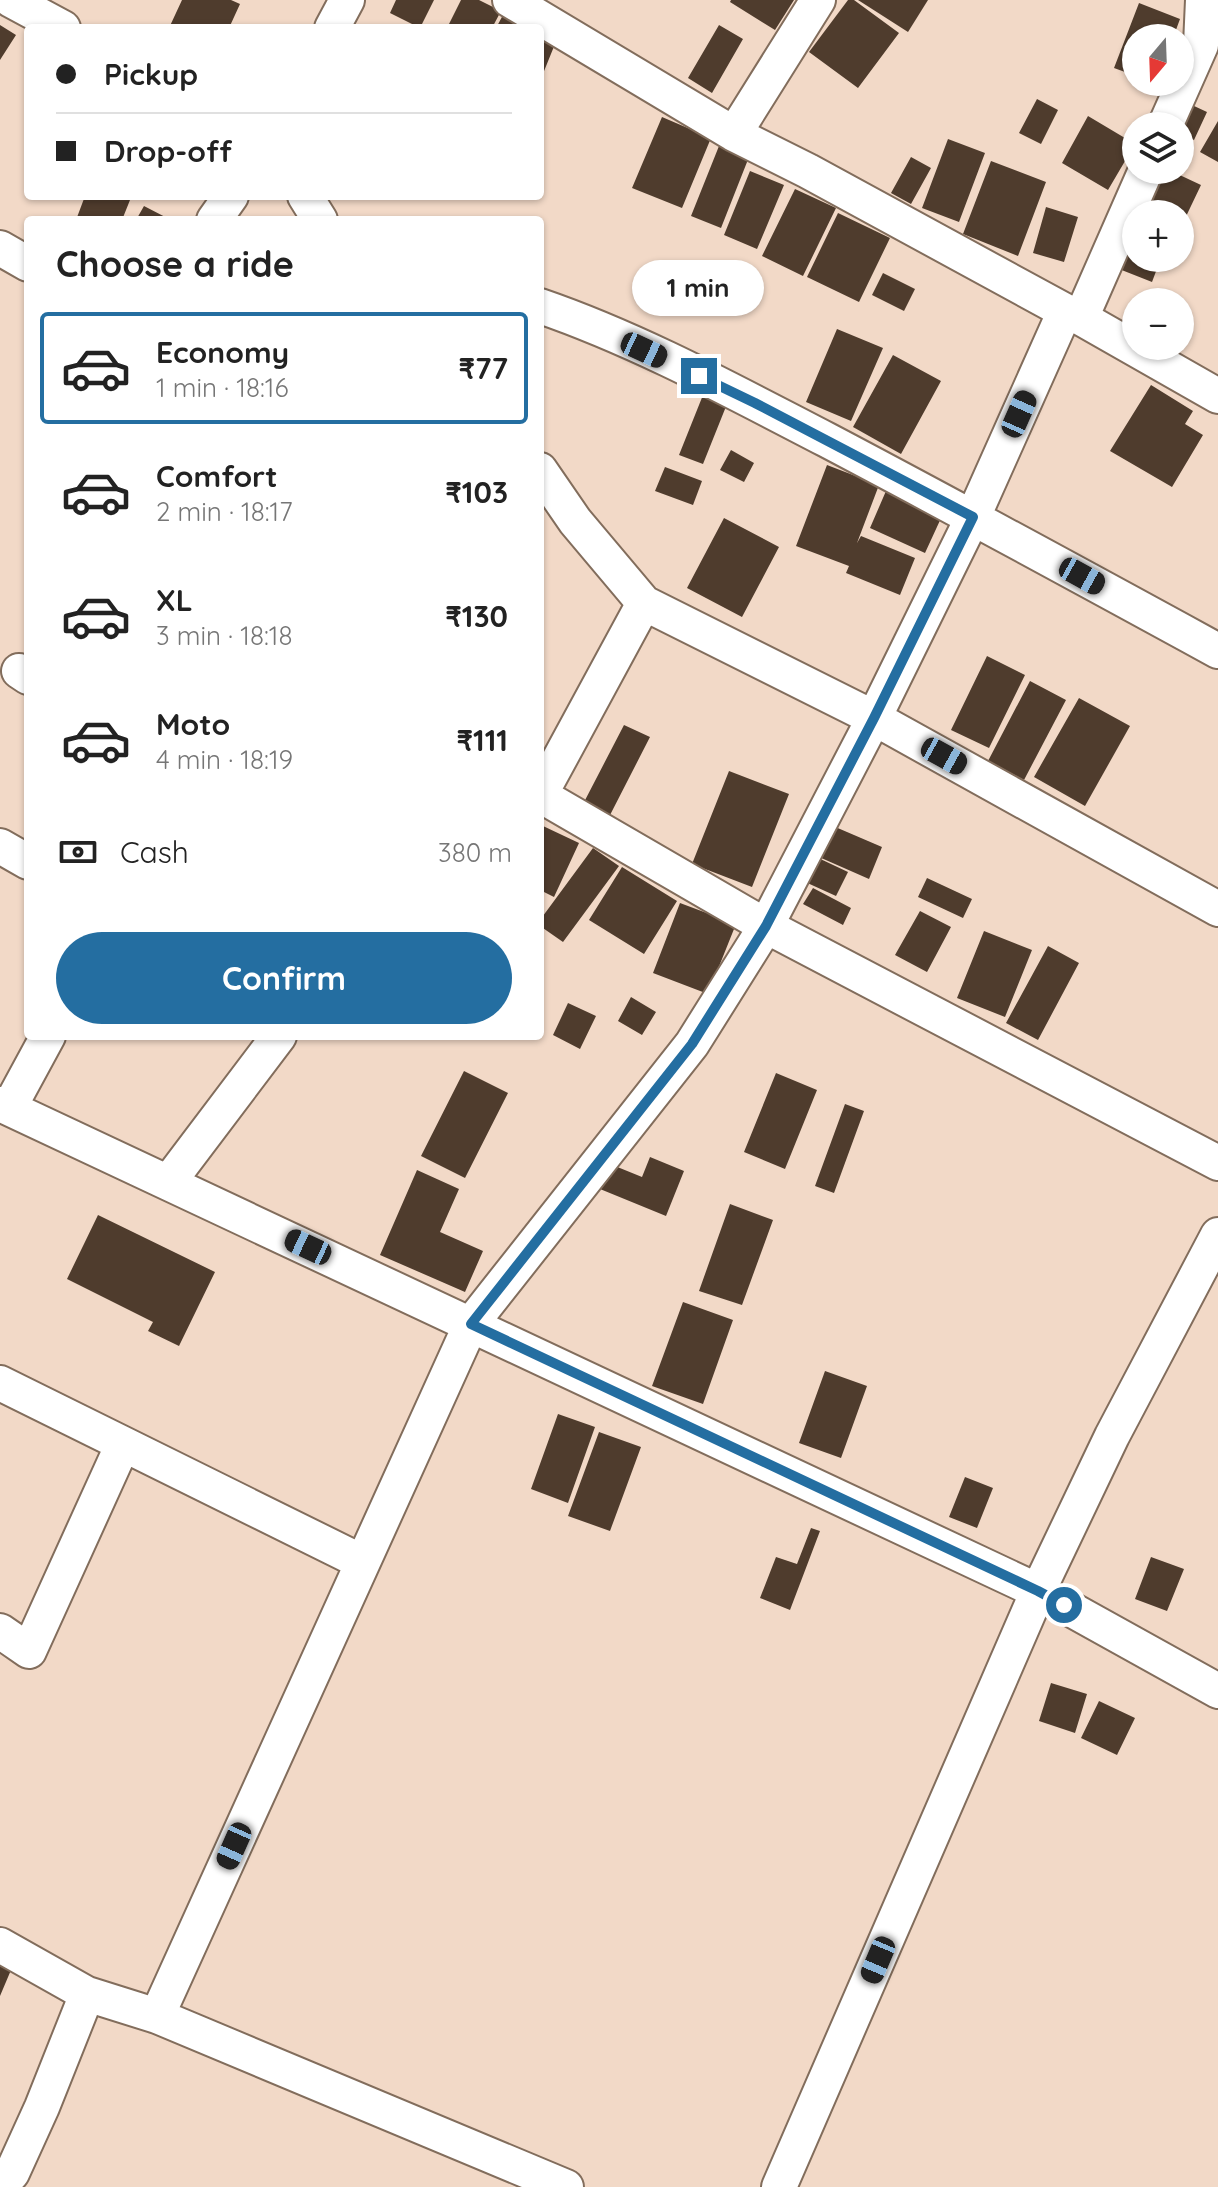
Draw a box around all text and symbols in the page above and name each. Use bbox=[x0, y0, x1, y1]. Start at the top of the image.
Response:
north arrow bbox=[1122, 24, 1194, 96]
map controls bbox=[1122, 24, 1194, 360]
text: Pickup bbox=[104, 55, 198, 93]
button: layers bbox=[1122, 112, 1194, 184]
text: Drop-off bbox=[104, 132, 232, 170]
button: + bbox=[1122, 200, 1194, 272]
text: Choose a ride bbox=[56, 241, 294, 286]
callout: 1 min bbox=[633, 260, 765, 316]
text: 1 min bbox=[667, 271, 730, 304]
button: − bbox=[1122, 288, 1194, 360]
car bbox=[617, 329, 671, 371]
icon: car bbox=[60, 332, 132, 404]
text: Economy bbox=[156, 333, 289, 371]
text: ₹77 bbox=[458, 349, 508, 387]
route end bbox=[681, 358, 717, 394]
text: 1 min · 18:16 bbox=[156, 371, 288, 404]
car bbox=[998, 387, 1040, 441]
icon: car bbox=[60, 456, 132, 528]
text: Comfort bbox=[156, 457, 277, 495]
text: ₹103 bbox=[445, 473, 508, 511]
text: 2 min · 18:17 bbox=[156, 495, 293, 528]
car bbox=[1055, 554, 1109, 598]
icon: car bbox=[60, 580, 132, 652]
text: XL bbox=[156, 581, 193, 619]
text: ₹130 bbox=[445, 597, 508, 635]
text: 3 min · 18:18 bbox=[156, 619, 292, 652]
icon: car bbox=[60, 704, 132, 776]
text: Moto bbox=[156, 705, 230, 743]
text: ₹111 bbox=[456, 721, 508, 759]
car bbox=[917, 734, 971, 778]
text: 4 min · 18:19 bbox=[156, 743, 293, 776]
icon: cash bbox=[56, 830, 100, 874]
text: Cash bbox=[120, 833, 189, 871]
text: 380 m bbox=[438, 836, 512, 869]
button: Confirm bbox=[56, 932, 512, 1024]
car bbox=[281, 1226, 335, 1268]
route start bbox=[1046, 1587, 1082, 1623]
car bbox=[213, 1819, 255, 1873]
car bbox=[858, 1933, 898, 1987]

